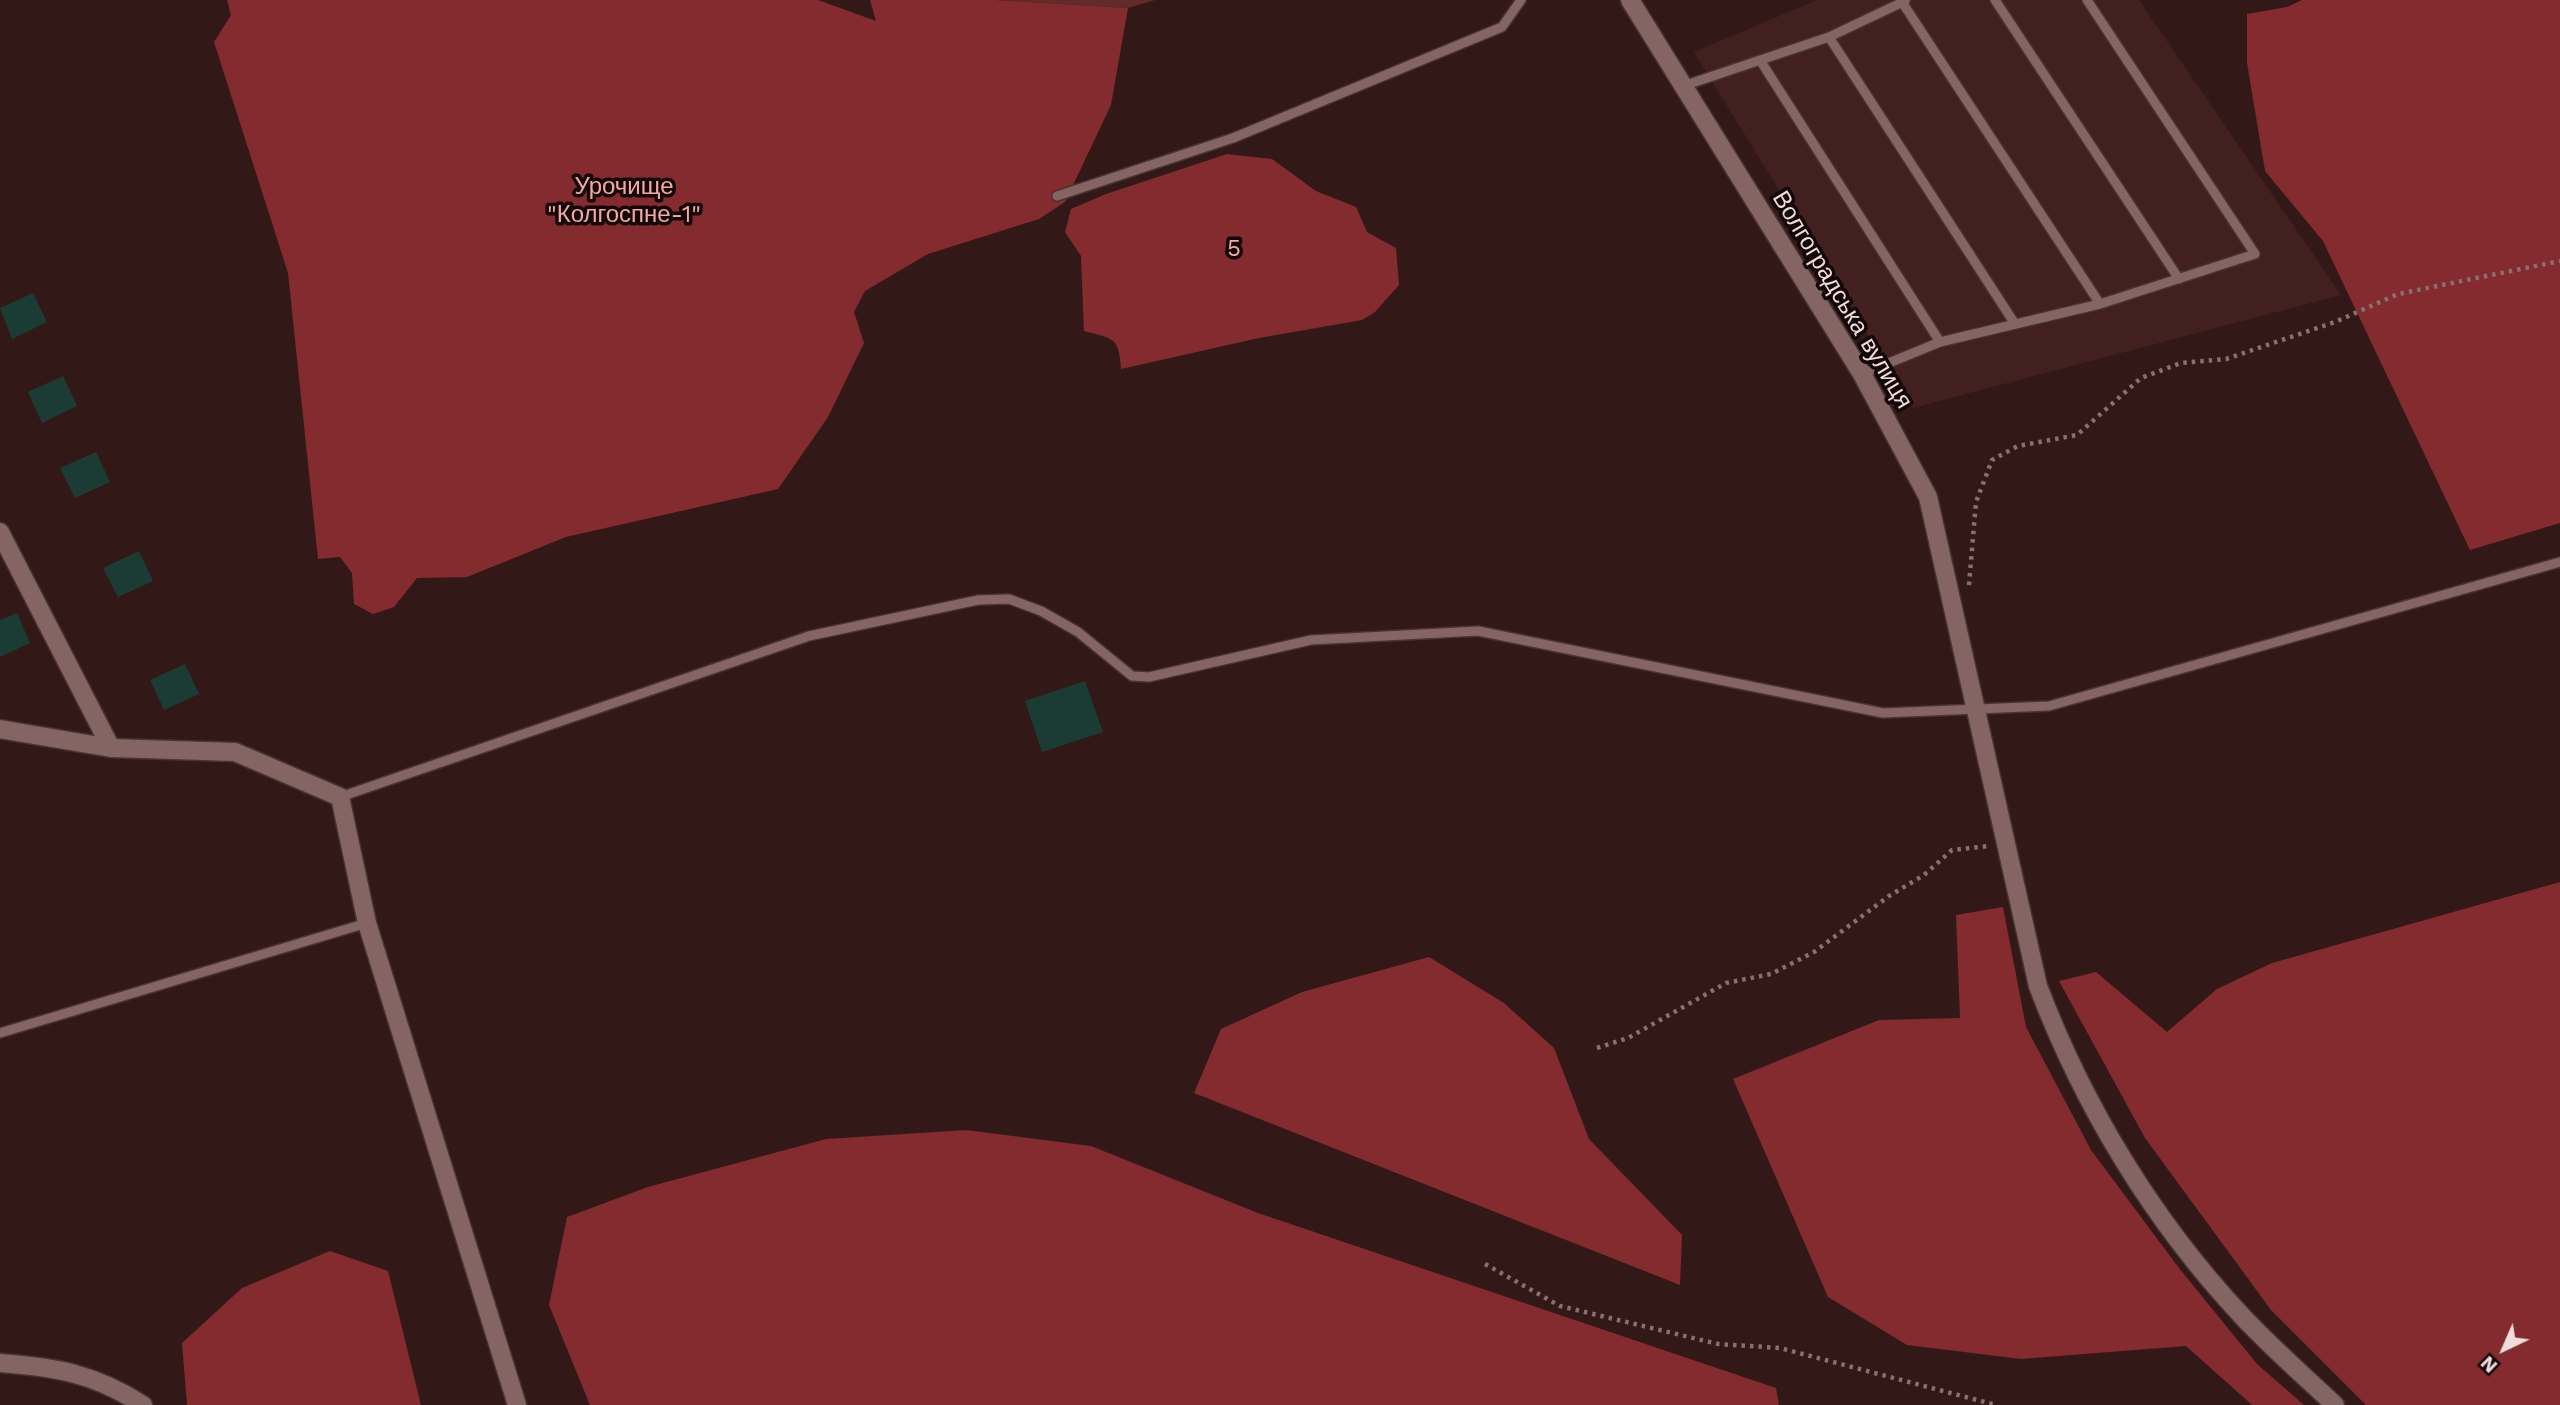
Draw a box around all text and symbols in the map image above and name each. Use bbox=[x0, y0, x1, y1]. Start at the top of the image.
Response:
park label: Урочище "Колгоспне-1" bbox=[547, 173, 701, 229]
street label: Волгоградська вулиця bbox=[1766, 186, 1918, 414]
park label: 5 bbox=[1227, 235, 1241, 263]
north arrow bbox=[2469, 1314, 2539, 1384]
text: N bbox=[2476, 1351, 2502, 1378]

